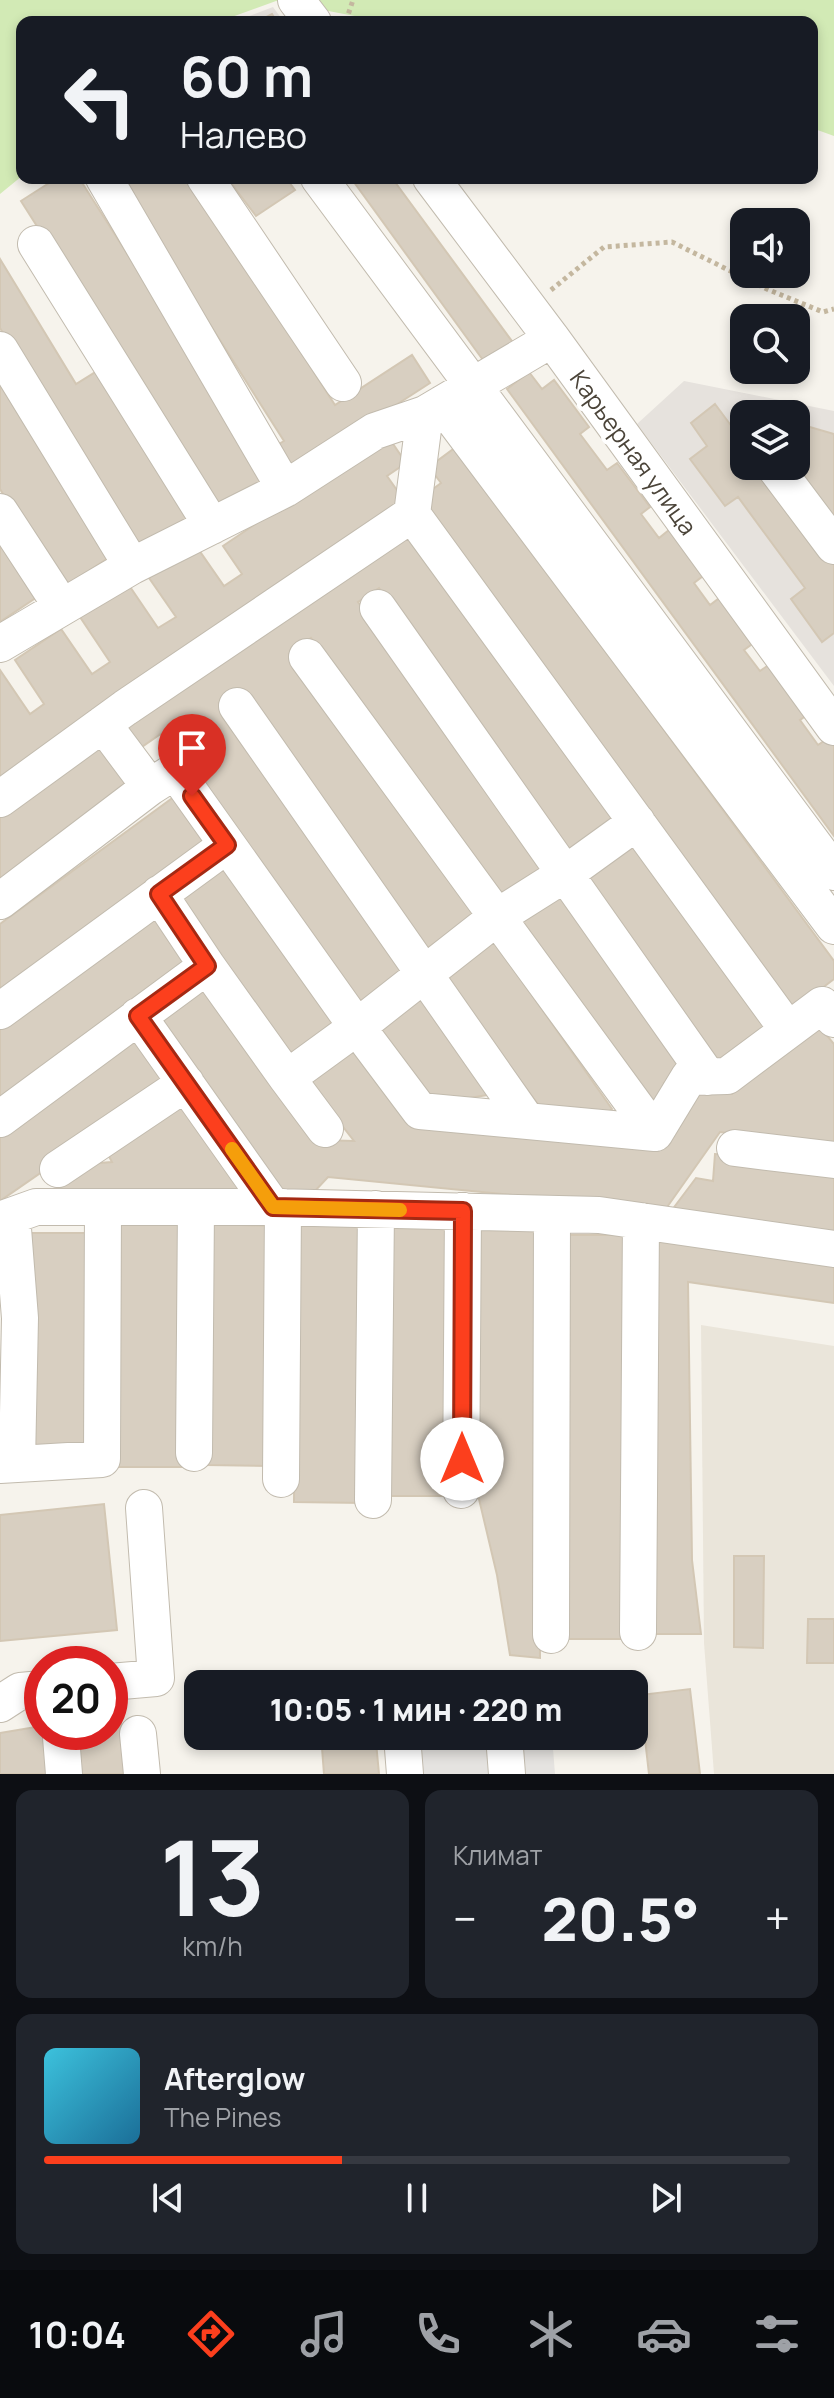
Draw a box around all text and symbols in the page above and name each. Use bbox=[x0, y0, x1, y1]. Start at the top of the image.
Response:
text: 60 m bbox=[180, 37, 313, 114]
icon: left bbox=[48, 48, 152, 152]
text: Налево bbox=[180, 110, 307, 159]
map controls bbox=[730, 208, 810, 480]
button: sound bbox=[730, 208, 810, 288]
button: search bbox=[730, 304, 810, 384]
street label: Карьерная улица bbox=[563, 363, 705, 541]
button: layers bbox=[730, 400, 810, 480]
pin bbox=[158, 714, 226, 796]
icon: arrive bbox=[170, 726, 214, 770]
position arrow bbox=[420, 1417, 504, 1501]
speed limit sign: 20 bbox=[24, 1646, 128, 1750]
text: 10:05 · 1 мин · 220 m bbox=[270, 1689, 562, 1730]
text: 13 bbox=[159, 1805, 266, 1947]
text: Климат bbox=[453, 1837, 543, 1873]
text: 20.5° bbox=[542, 1877, 700, 1959]
text: − bbox=[453, 1888, 477, 1948]
text: + bbox=[765, 1888, 790, 1948]
text: km/h bbox=[182, 1928, 243, 1964]
text: Afterglow bbox=[164, 2058, 305, 2099]
text: The Pines bbox=[164, 2099, 281, 2135]
icon: previous bbox=[146, 2176, 190, 2220]
icon: pause bbox=[395, 2176, 439, 2220]
icon: next bbox=[644, 2176, 688, 2220]
icon: directions bbox=[183, 2306, 239, 2362]
icon: music bbox=[296, 2306, 352, 2362]
icon: phone bbox=[410, 2306, 466, 2362]
icon: climate bbox=[523, 2306, 579, 2362]
icon: car bbox=[636, 2306, 692, 2362]
icon: filters bbox=[749, 2306, 805, 2362]
text: 10:04 bbox=[29, 2310, 126, 2359]

